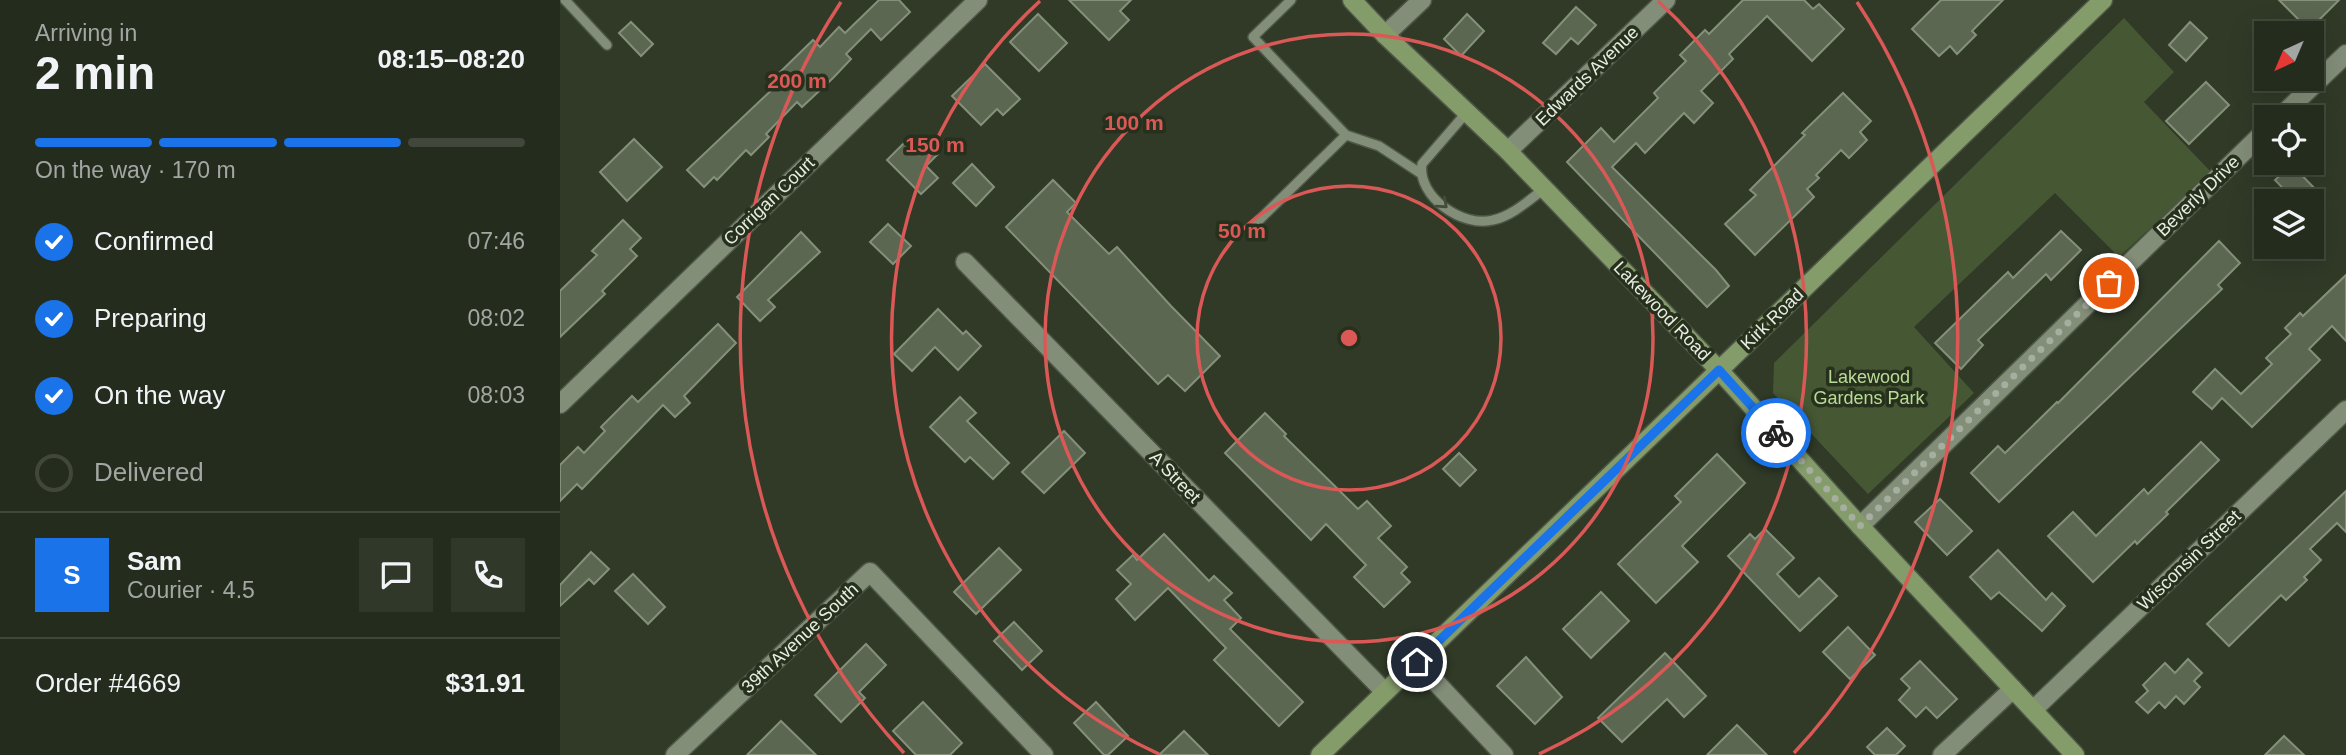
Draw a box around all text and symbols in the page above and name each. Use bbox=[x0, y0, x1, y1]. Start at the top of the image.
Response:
text: Arriving in bbox=[35, 20, 137, 46]
north arrow bbox=[2254, 21, 2324, 91]
map controls bbox=[2254, 21, 2324, 259]
street label: Edwards Avenue bbox=[1532, 22, 1642, 130]
text: 08:15–08:20 bbox=[378, 44, 525, 74]
text: 2 min bbox=[35, 47, 155, 99]
text: 200 m bbox=[767, 69, 827, 92]
button: locate bbox=[2254, 105, 2324, 175]
text: 100 m bbox=[1104, 111, 1164, 134]
text: 150 m bbox=[905, 133, 965, 156]
street label: Beverly Drive bbox=[2153, 152, 2243, 240]
street label: Corrigan Court bbox=[720, 153, 818, 249]
text: On the way · 170 m bbox=[35, 157, 236, 183]
button: layers bbox=[2254, 189, 2324, 259]
one-way arrow bbox=[1435, 196, 1448, 209]
text: 50 m bbox=[1218, 219, 1266, 242]
icon: check bbox=[35, 223, 73, 261]
text: Confirmed bbox=[94, 226, 214, 256]
text: 07:46 bbox=[467, 228, 525, 254]
pin bbox=[2079, 253, 2139, 313]
street label: Lakewood Road bbox=[1610, 257, 1714, 365]
icon: bag bbox=[2090, 264, 2128, 302]
street label: Kirk Road bbox=[1737, 284, 1807, 354]
icon: check bbox=[35, 300, 73, 338]
text: Preparing bbox=[94, 303, 207, 333]
text: 08:02 bbox=[467, 305, 525, 331]
centre of rings bbox=[1337, 326, 1361, 350]
park label: Lakewood Gardens Park bbox=[1813, 367, 1926, 408]
icon: check bbox=[35, 377, 73, 415]
text: On the way bbox=[94, 380, 226, 410]
text: 08:03 bbox=[467, 382, 525, 408]
courier bbox=[1741, 398, 1811, 468]
icon: bike bbox=[1757, 414, 1795, 452]
street label: A Street bbox=[1146, 447, 1204, 507]
text: Delivered bbox=[94, 457, 204, 487]
street label: Wisconsin Street bbox=[2133, 506, 2245, 614]
button: chat bbox=[359, 538, 433, 612]
button: phone bbox=[451, 538, 525, 612]
text: Sam bbox=[127, 546, 182, 576]
text: S bbox=[63, 560, 81, 590]
text: Courier · 4.5 bbox=[127, 577, 255, 603]
street label: 39th Avenue South bbox=[738, 579, 862, 697]
pin bbox=[1387, 632, 1447, 692]
icon: home bbox=[1398, 643, 1436, 681]
text: Order #4669 bbox=[35, 668, 181, 698]
text: $31.91 bbox=[445, 668, 525, 698]

